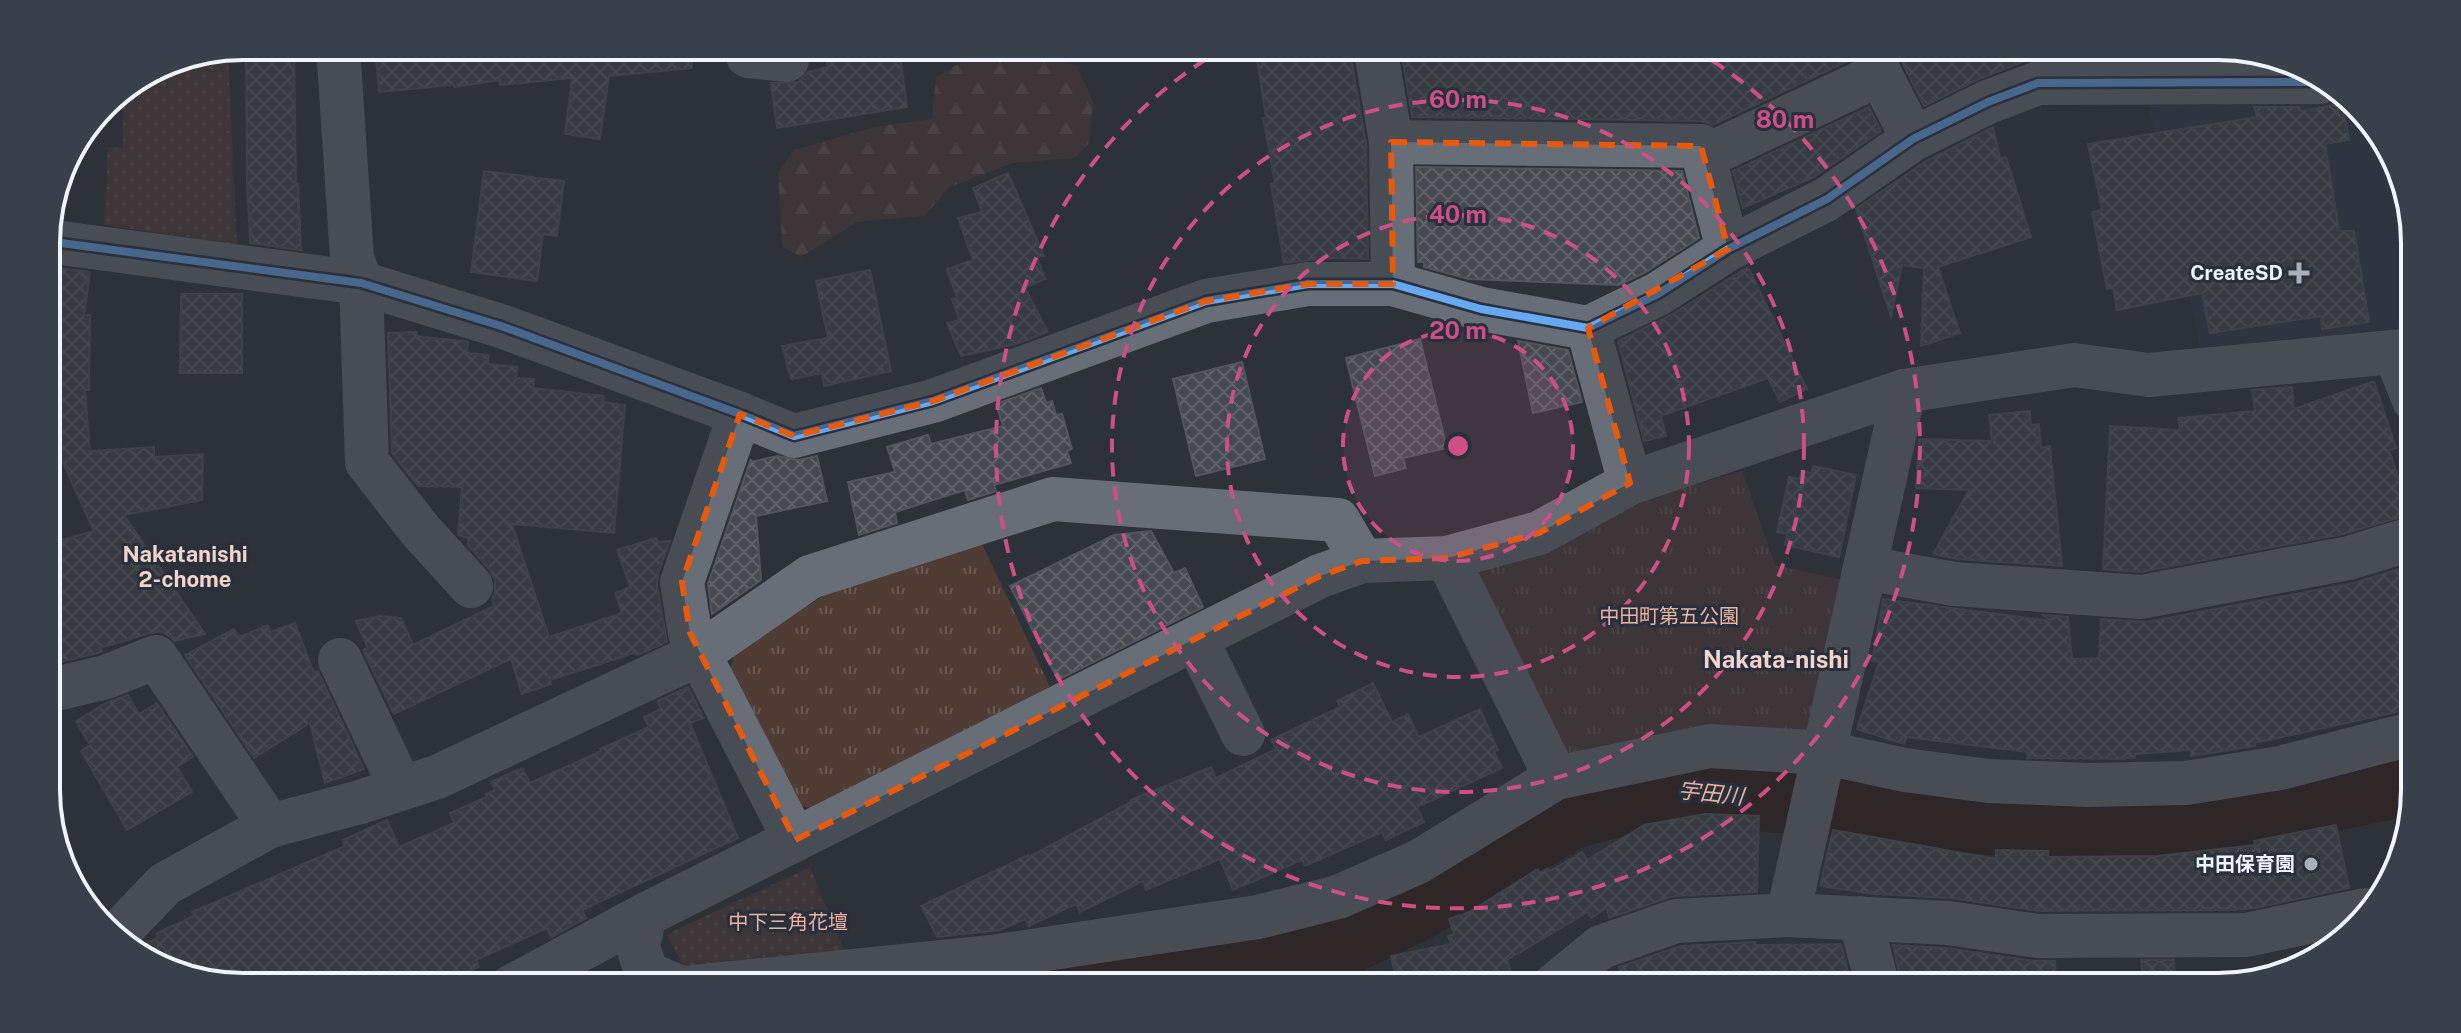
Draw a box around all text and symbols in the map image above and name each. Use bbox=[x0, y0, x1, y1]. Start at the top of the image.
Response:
text: 60 m bbox=[1429, 85, 1487, 113]
text: 80 m bbox=[1756, 105, 1814, 133]
text: 40 m bbox=[1429, 200, 1487, 228]
place label: CreateSD bbox=[2190, 261, 2283, 285]
marker: CreateSD bbox=[2290, 264, 2308, 282]
text: 20 m bbox=[1429, 316, 1487, 344]
centre of rings bbox=[1444, 432, 1472, 460]
district label: Nakatanishi 2-chome bbox=[122, 541, 248, 592]
park label: 中田町第五公園 bbox=[1599, 604, 1739, 628]
district label: Nakata-nishi bbox=[1703, 645, 1849, 673]
water label: 宇田川 bbox=[1677, 777, 1747, 810]
place label: 中田保育園 bbox=[2195, 852, 2295, 876]
marker: 中田保育園 bbox=[2302, 855, 2320, 873]
park label: 中下三角花壇 bbox=[728, 910, 848, 934]

